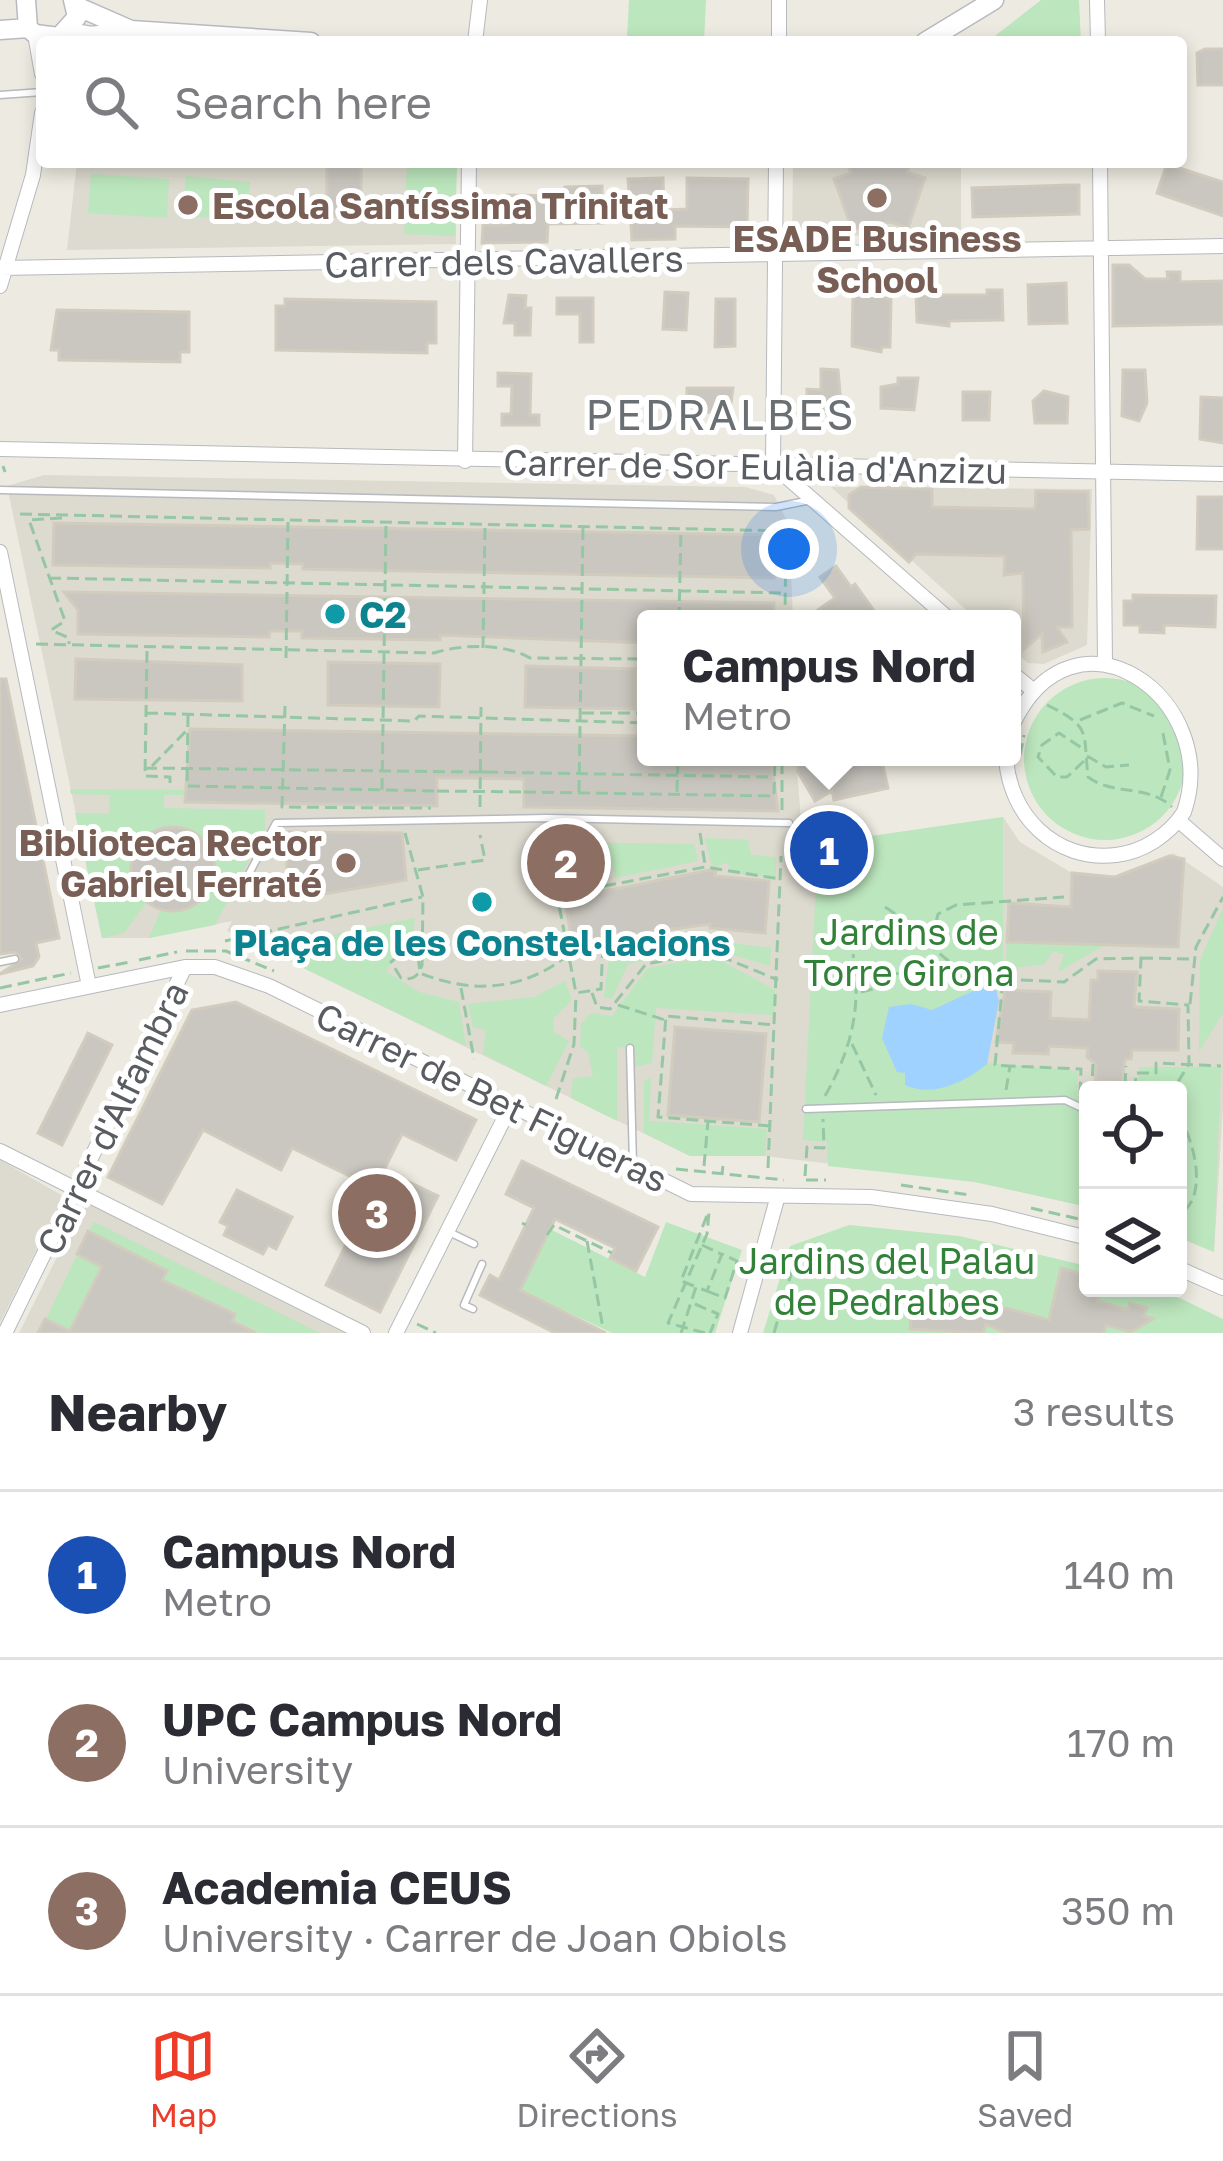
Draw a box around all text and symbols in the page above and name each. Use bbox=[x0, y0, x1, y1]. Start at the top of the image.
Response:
search box bbox=[36, 36, 1187, 168]
icon: search bbox=[78, 69, 144, 135]
text: Search here bbox=[174, 75, 432, 129]
place label: Escola Santíssima Trinitat bbox=[212, 184, 669, 227]
marker: ESADE Business School bbox=[864, 185, 890, 211]
marker: Escola Santíssima Trinitat bbox=[175, 192, 201, 218]
place label: ESADE Business School bbox=[732, 217, 1022, 301]
street label: Carrer dels Cavallers bbox=[324, 236, 684, 286]
district label: PEDRALBES bbox=[586, 389, 856, 439]
street label: Carrer de Sor Eulàlia d'Anzizu bbox=[503, 440, 1007, 492]
your location bbox=[759, 519, 819, 579]
place label: C2 bbox=[359, 593, 407, 636]
marker: C2 bbox=[322, 601, 348, 627]
popup bbox=[637, 610, 1021, 766]
text: Campus Nord bbox=[682, 638, 976, 692]
text: Metro bbox=[682, 692, 792, 739]
pin: 1 bbox=[790, 805, 868, 895]
pin: 2 bbox=[527, 818, 605, 908]
place label: Biblioteca Rector Gabriel Ferraté bbox=[19, 821, 322, 905]
marker: Biblioteca Rector Gabriel Ferraté bbox=[333, 850, 359, 876]
marker: Plaça de les Constel·lacions bbox=[469, 889, 495, 915]
park label: Jardins de Torre Girona bbox=[803, 910, 1015, 994]
place label: Plaça de les Constel·lacions bbox=[233, 921, 731, 964]
street label: Carrer d'Alfambra bbox=[27, 974, 197, 1262]
street label: Carrer de Bet Figueras bbox=[309, 993, 675, 1201]
map controls bbox=[1079, 1081, 1187, 1297]
button: locate bbox=[1079, 1081, 1187, 1189]
pin: 3 bbox=[338, 1168, 416, 1258]
button: layers bbox=[1079, 1189, 1187, 1297]
park label: Jardins del Palau de Pedralbes bbox=[739, 1239, 1035, 1323]
text: Nearby bbox=[48, 1381, 227, 1442]
text: 3 results bbox=[1013, 1388, 1175, 1435]
text: Campus Nord bbox=[162, 1524, 456, 1578]
text: 1 bbox=[77, 1551, 97, 1598]
text: 140 m bbox=[1064, 1551, 1175, 1598]
text: Metro bbox=[162, 1578, 272, 1625]
text: UPC Campus Nord bbox=[162, 1692, 562, 1746]
text: 2 bbox=[75, 1719, 99, 1766]
text: 170 m bbox=[1067, 1719, 1175, 1766]
text: University bbox=[162, 1746, 353, 1793]
text: Academia CEUS bbox=[162, 1860, 512, 1914]
text: 3 bbox=[75, 1887, 99, 1934]
text: 350 m bbox=[1061, 1887, 1175, 1934]
text: University · Carrer de Joan Obiols bbox=[162, 1914, 788, 1961]
tab: Map bbox=[150, 2023, 217, 2134]
tab: Directions bbox=[516, 2023, 678, 2134]
tab: Saved bbox=[977, 2023, 1073, 2134]

